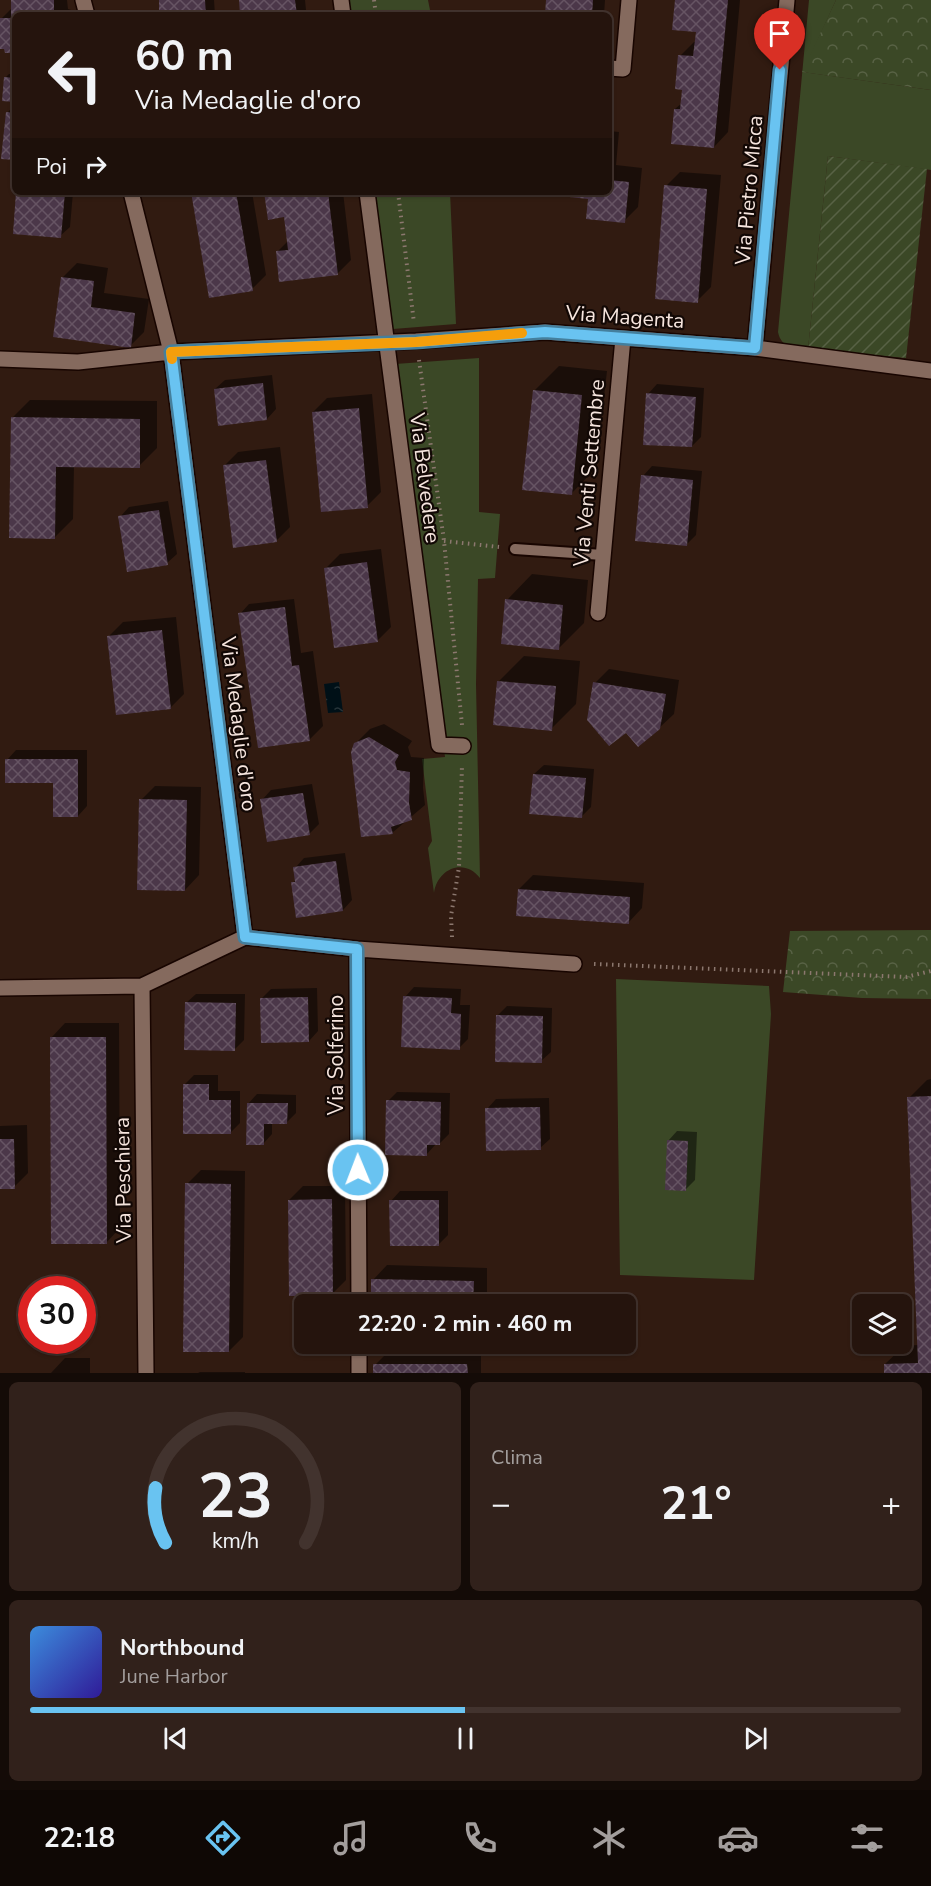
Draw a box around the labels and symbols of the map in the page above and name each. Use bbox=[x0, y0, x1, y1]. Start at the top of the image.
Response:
pin bbox=[754, 8, 805, 70]
street label: Via Pietro Micca bbox=[728, 114, 769, 267]
street label: Via Magenta bbox=[564, 299, 685, 335]
street label: Via Venti Settembre bbox=[567, 378, 611, 569]
street label: Via Belvedere bbox=[403, 410, 447, 545]
street label: Via Medaglie d'oro bbox=[214, 634, 264, 813]
street label: Via Solferino bbox=[322, 995, 350, 1116]
street label: Via Peschiera bbox=[108, 1117, 138, 1244]
position arrow bbox=[326, 1138, 390, 1202]
speed limit sign: 30 bbox=[18, 1276, 96, 1354]

